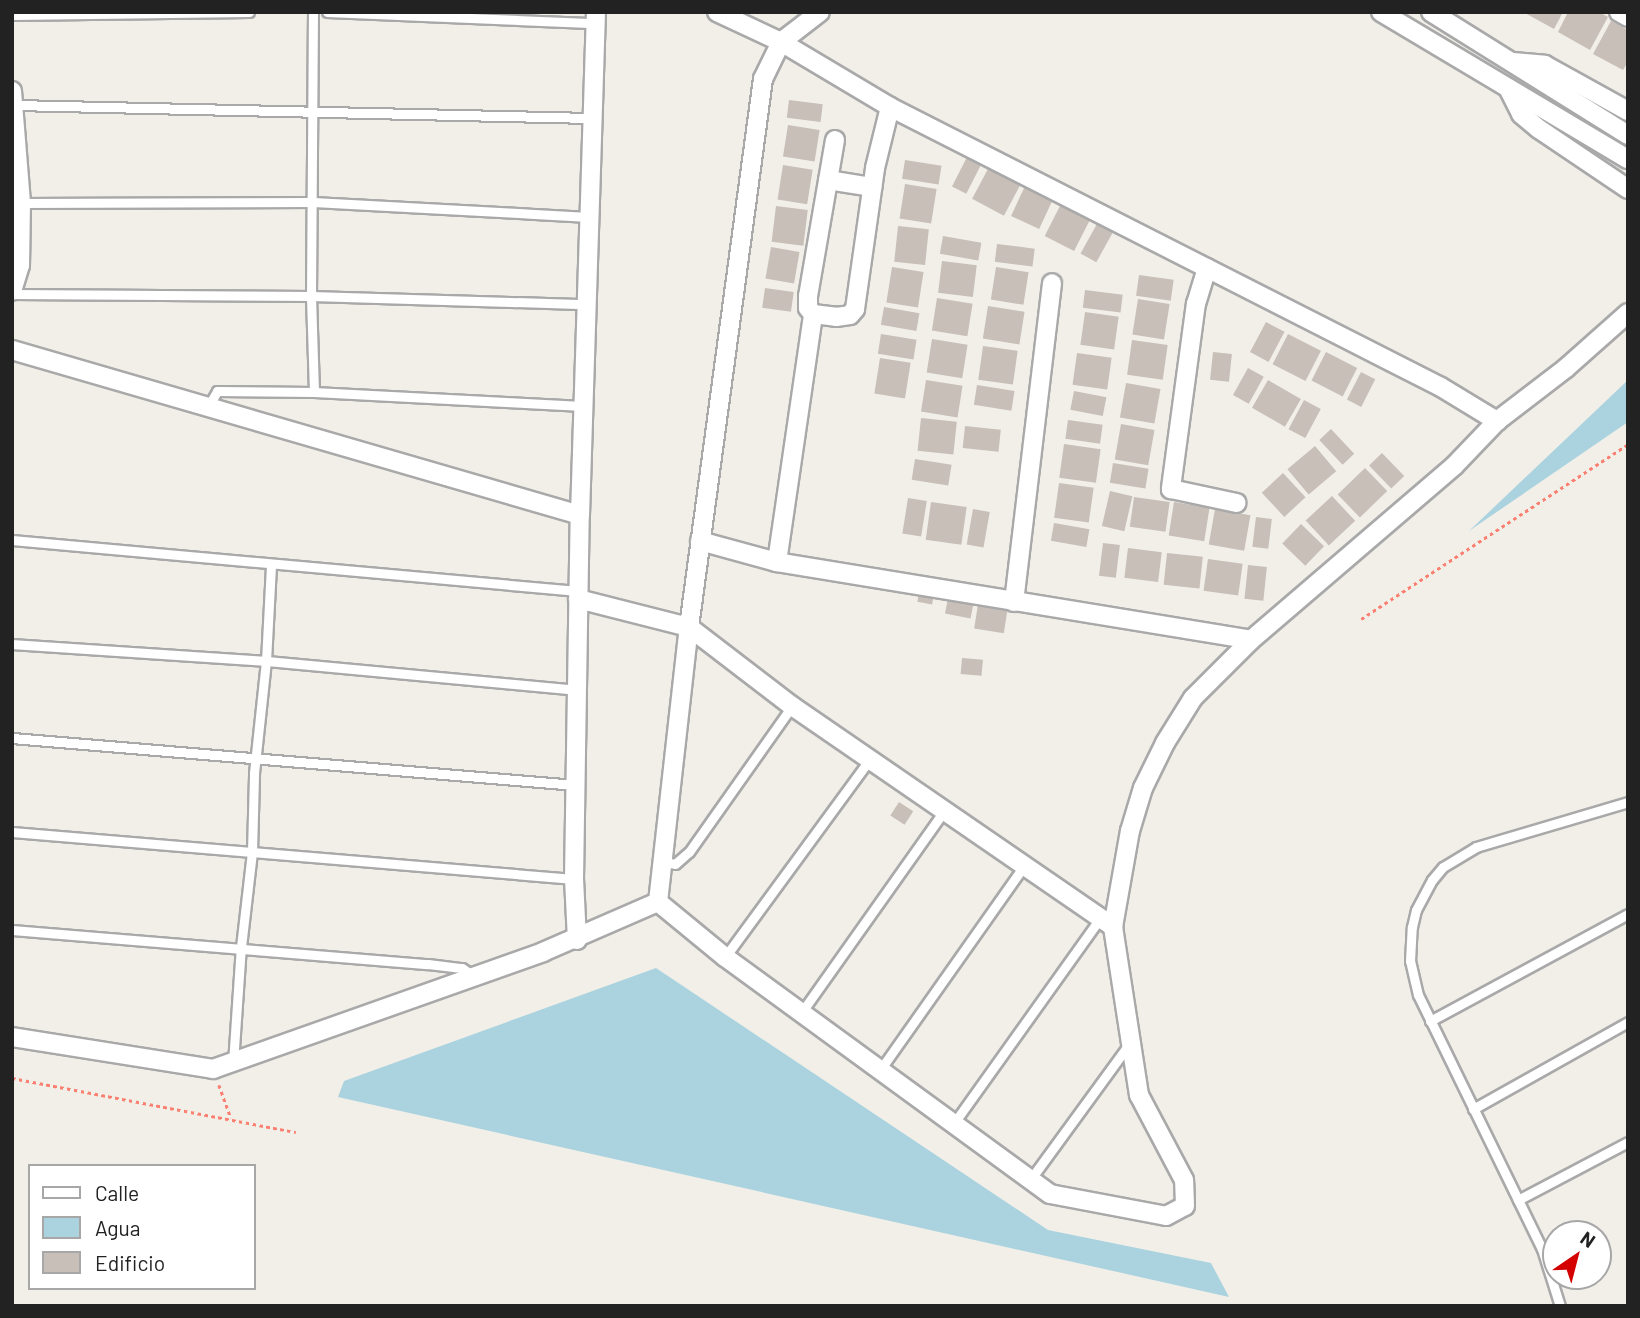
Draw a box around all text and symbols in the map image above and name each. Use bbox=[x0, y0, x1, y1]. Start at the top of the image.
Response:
legend bbox=[28, 1164, 256, 1290]
text: Calle bbox=[95, 1180, 139, 1205]
text: Agua bbox=[95, 1215, 141, 1240]
north arrow bbox=[1542, 1220, 1612, 1290]
text: N bbox=[1576, 1226, 1600, 1252]
text: Edificio bbox=[95, 1250, 165, 1275]

